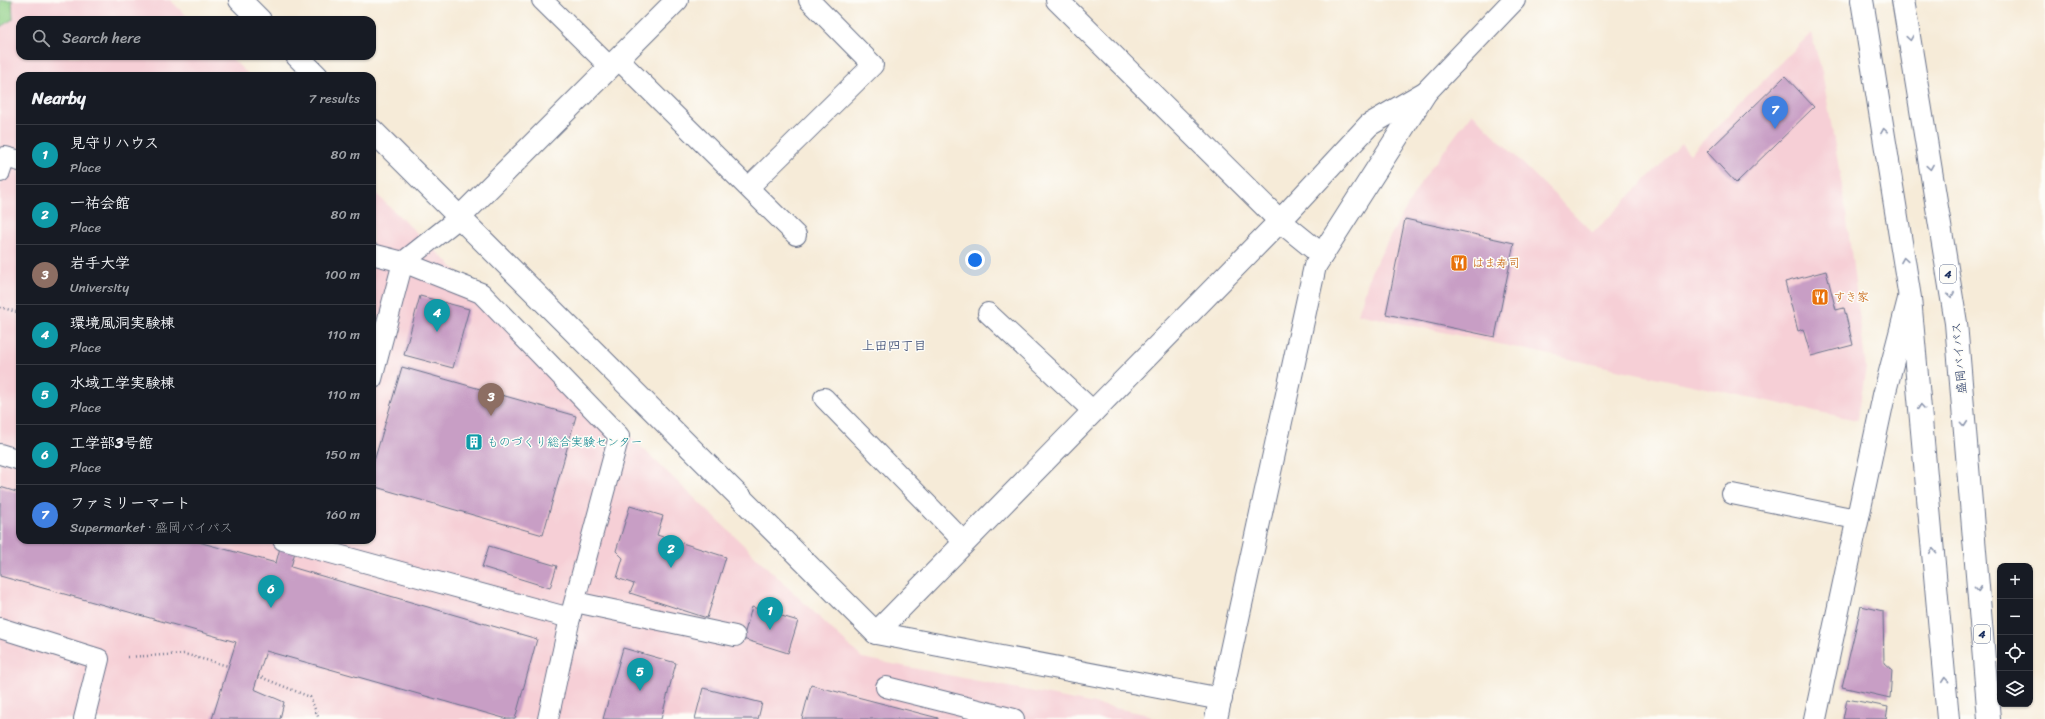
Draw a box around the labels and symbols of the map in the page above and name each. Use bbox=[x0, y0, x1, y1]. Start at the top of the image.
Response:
one-way arrow bbox=[1905, 35, 1914, 42]
pin: 7 bbox=[1762, 96, 1788, 129]
one-way arrow bbox=[1880, 128, 1889, 134]
one-way arrow bbox=[1926, 164, 1934, 170]
your location bbox=[965, 250, 985, 270]
place label: はま寿司 bbox=[1472, 252, 1520, 274]
restaurant icon: はま寿司 bbox=[1449, 253, 1469, 273]
one-way arrow bbox=[1900, 256, 1909, 263]
road number: 4 bbox=[1940, 265, 1956, 283]
place label: すき家 bbox=[1833, 286, 1869, 308]
restaurant icon: すき家 bbox=[1810, 287, 1830, 307]
one-way arrow bbox=[1946, 292, 1955, 298]
pin: 4 bbox=[424, 299, 450, 332]
street label: 盛岡バイパス bbox=[1945, 321, 1973, 395]
district label: 上田四丁目 bbox=[861, 334, 927, 357]
pin: 3 bbox=[478, 383, 504, 416]
one-way arrow bbox=[1917, 404, 1926, 410]
one-way arrow bbox=[1960, 421, 1969, 427]
place label: ものづくり総合実験センター bbox=[487, 431, 643, 453]
building icon: ものづくり総合実験センター bbox=[464, 432, 484, 452]
pin: 2 bbox=[658, 535, 684, 568]
one-way arrow bbox=[1929, 548, 1938, 554]
pin: 6 bbox=[258, 575, 284, 608]
one-way arrow bbox=[1974, 586, 1983, 592]
pin: 1 bbox=[757, 597, 783, 630]
road number: 4 bbox=[1974, 625, 1990, 643]
pin: 5 bbox=[627, 658, 653, 691]
one-way arrow bbox=[1940, 677, 1949, 683]

